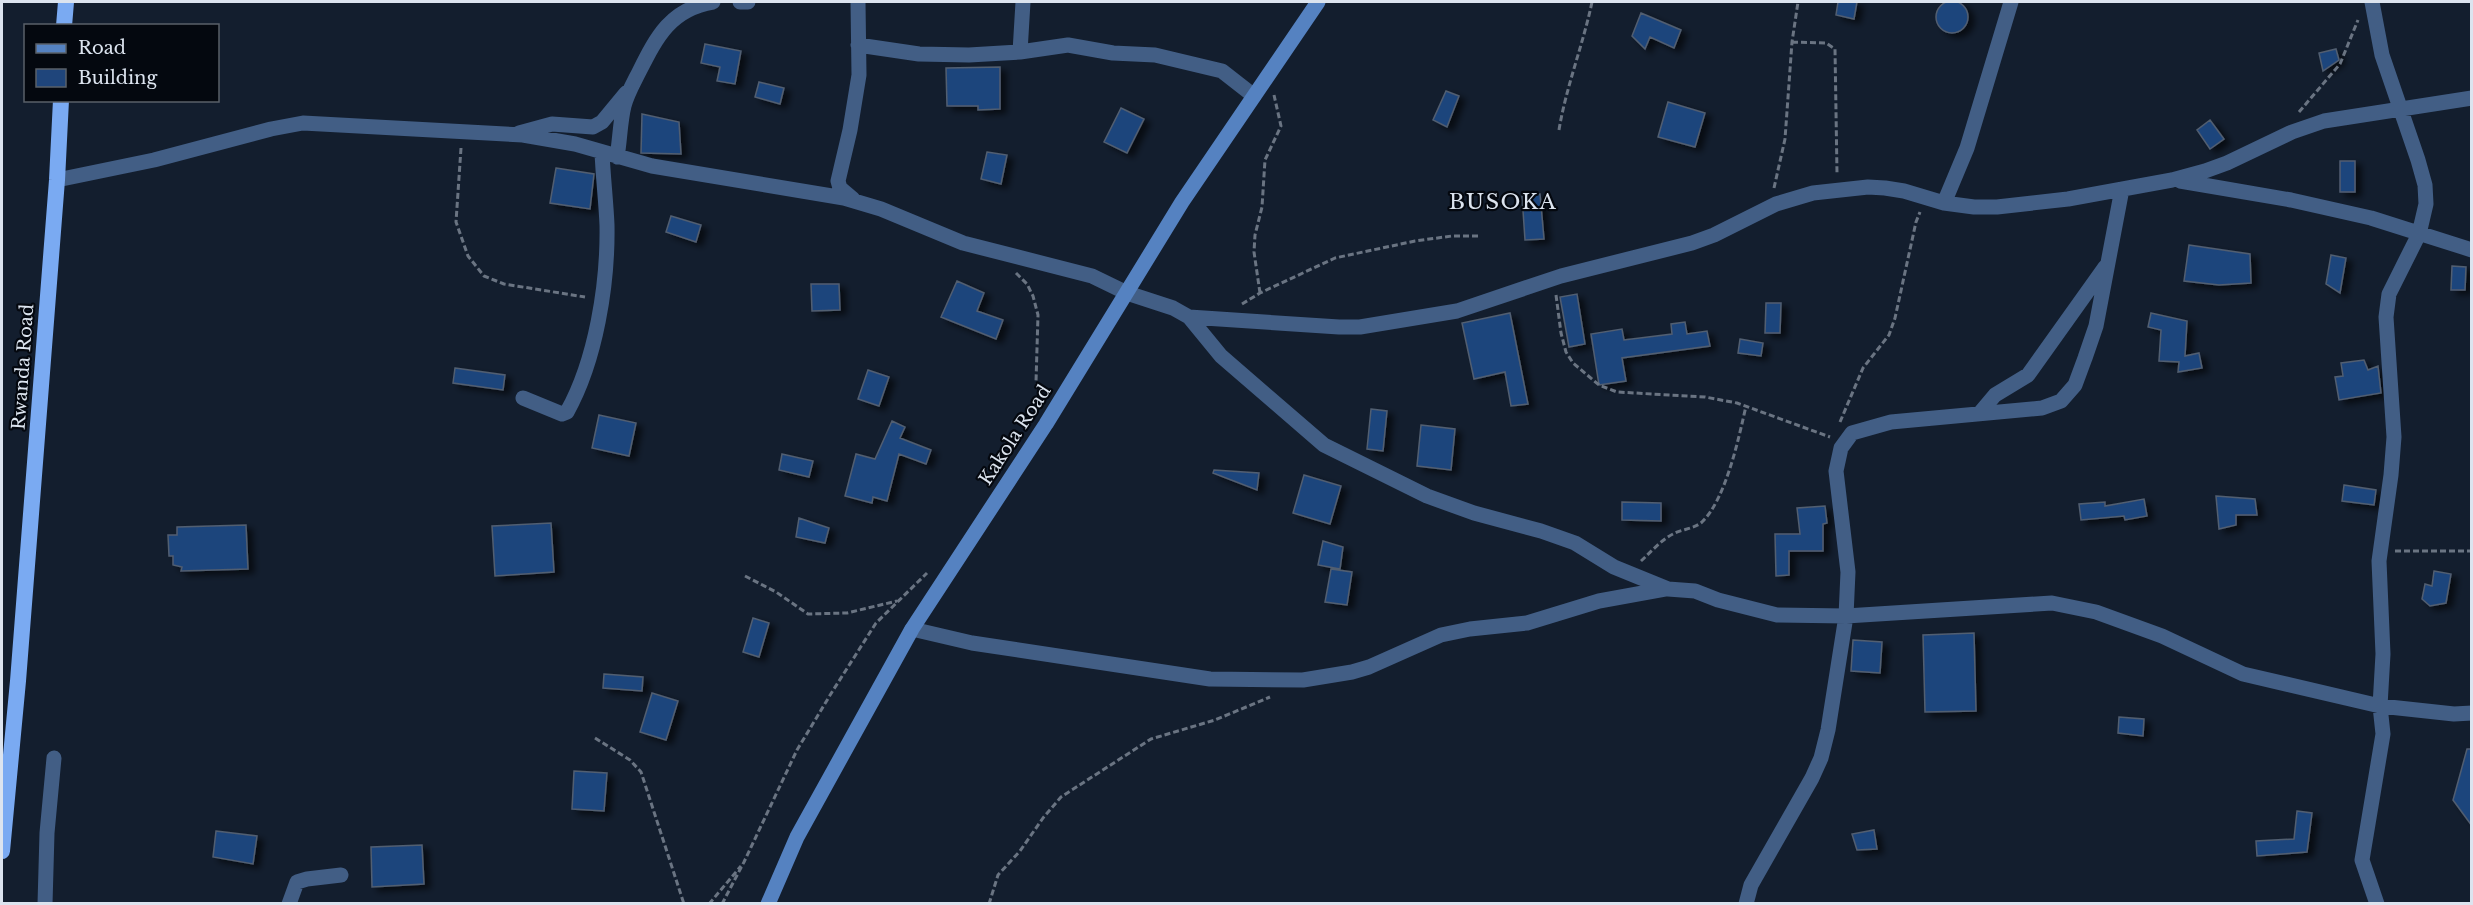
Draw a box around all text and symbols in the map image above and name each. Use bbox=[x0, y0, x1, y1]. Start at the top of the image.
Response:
legend bbox=[24, 24, 219, 102]
text: Road bbox=[78, 37, 126, 59]
text: Building bbox=[78, 67, 157, 89]
district label: BUSOKA bbox=[1449, 189, 1557, 215]
street label: Rwanda Road bbox=[8, 303, 38, 431]
street label: Kakola Road bbox=[974, 381, 1056, 489]

